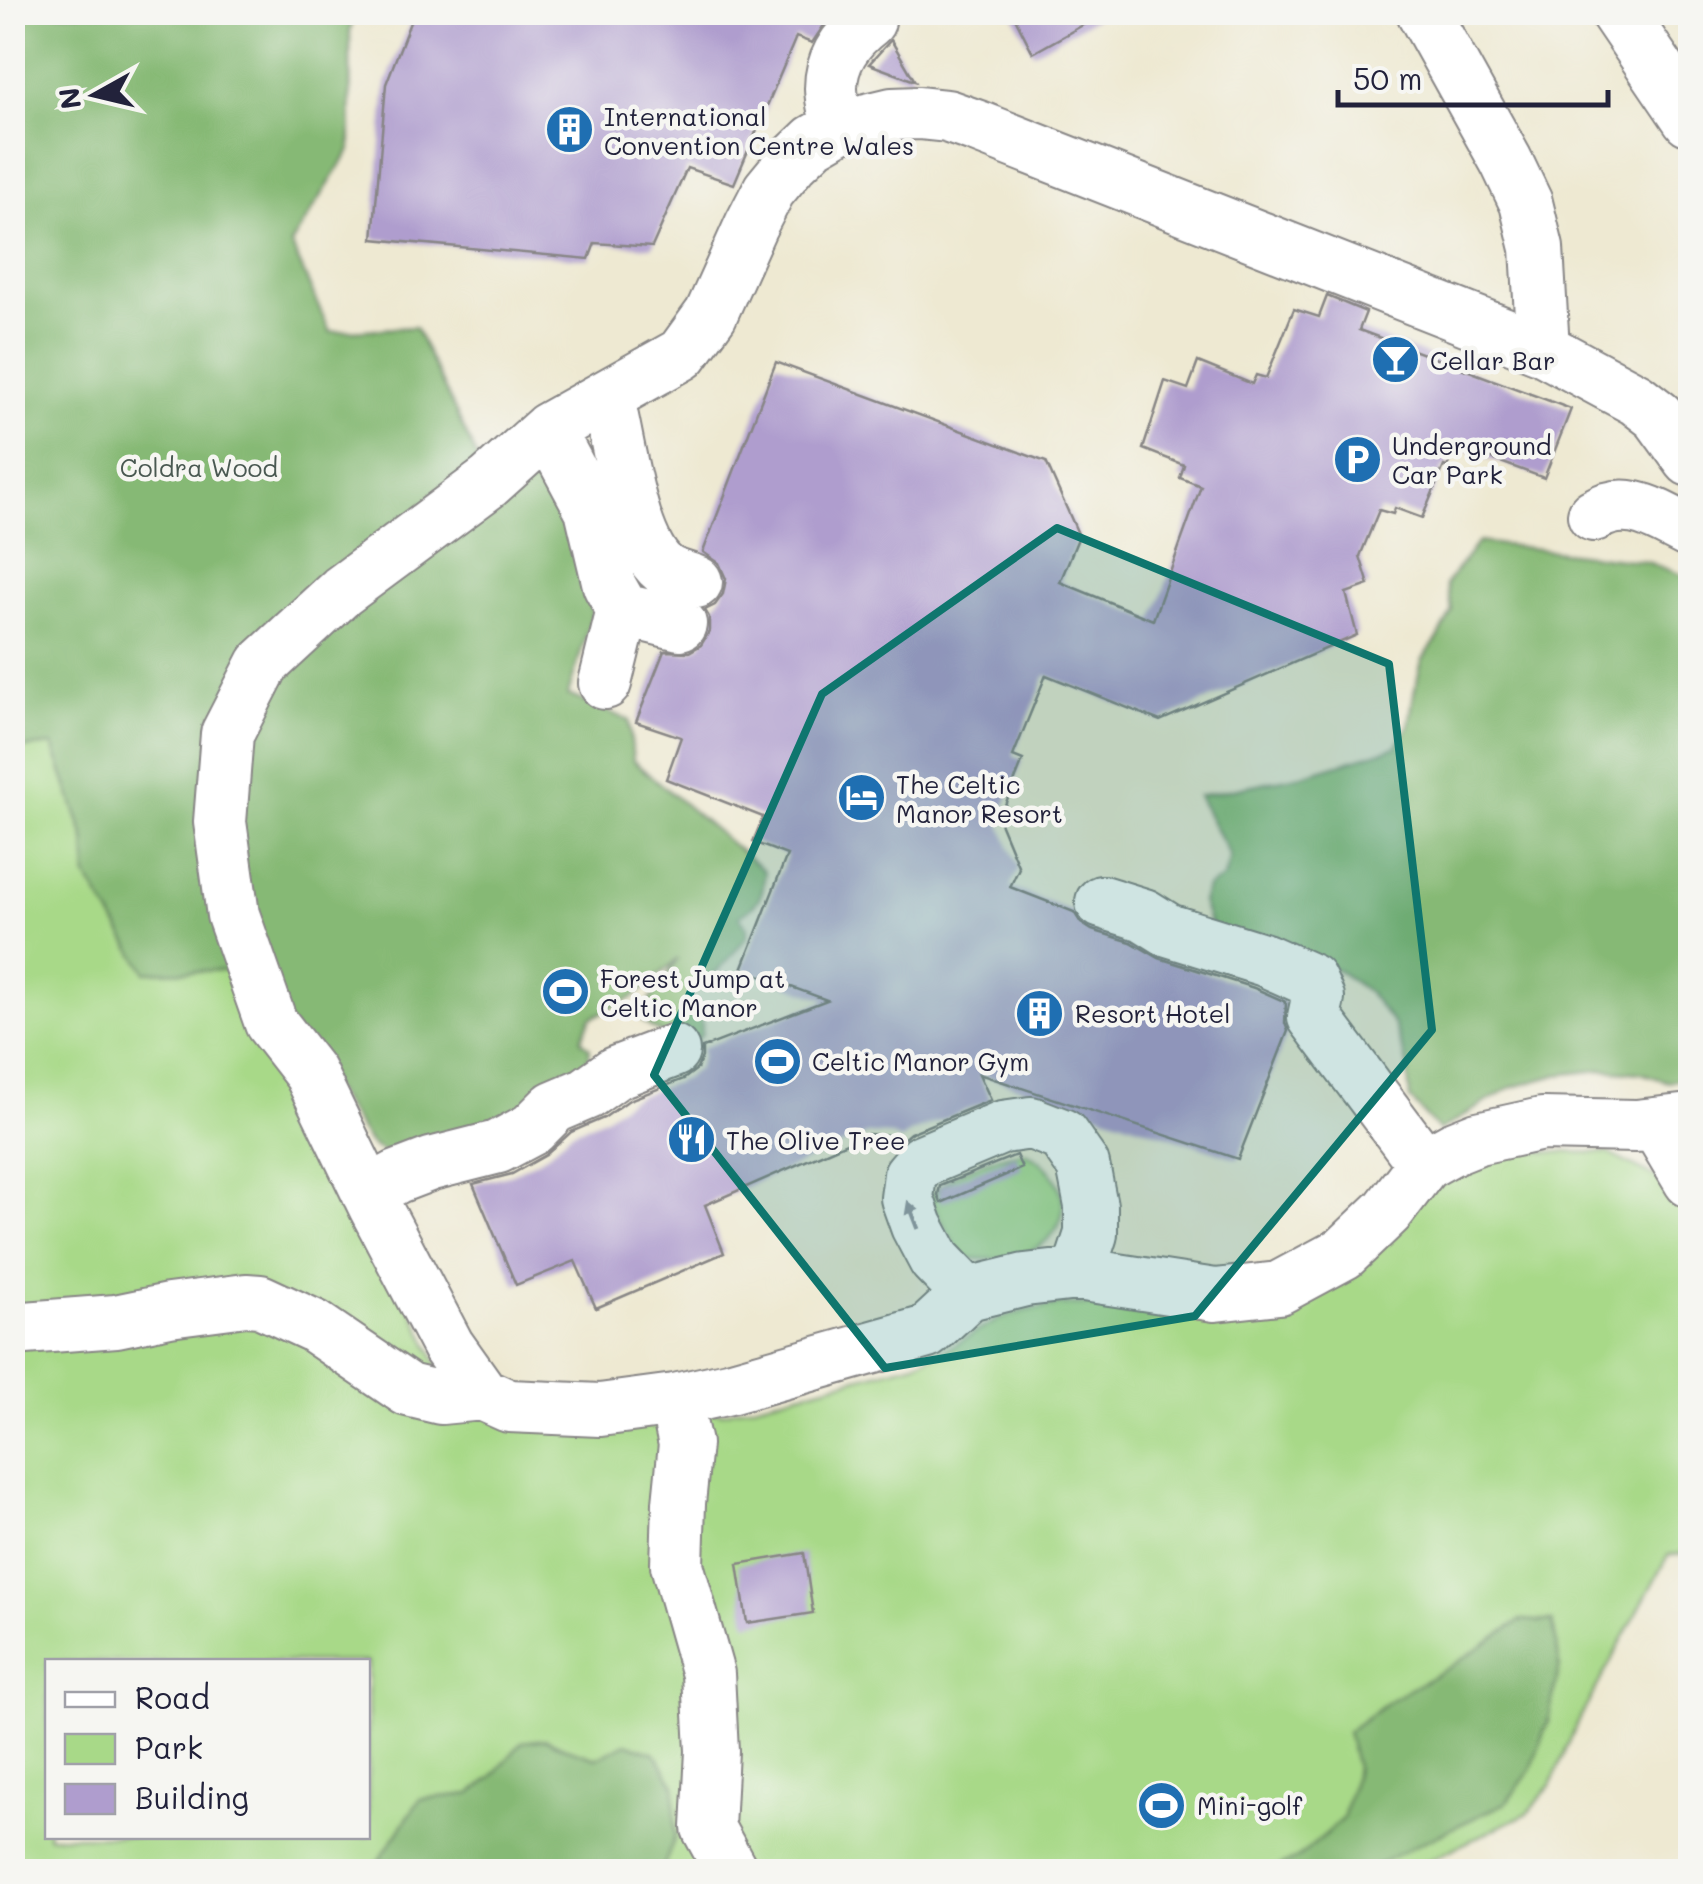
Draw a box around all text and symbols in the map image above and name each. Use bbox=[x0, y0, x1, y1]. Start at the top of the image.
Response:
north arrow bbox=[45, 45, 145, 145]
scale bar bbox=[1338, 45, 1608, 107]
text: 50 m bbox=[1353, 58, 1423, 98]
text: N bbox=[50, 86, 89, 112]
place label: International Convention Centre Wales bbox=[604, 100, 914, 161]
building icon: International Convention Centre Wales bbox=[543, 104, 595, 156]
bar icon: Cellar Bar bbox=[1369, 334, 1421, 386]
place label: Cellar Bar bbox=[1430, 344, 1556, 376]
place label: Underground Car Park bbox=[1392, 429, 1552, 490]
parking icon: Underground Car Park bbox=[1331, 433, 1383, 485]
park label: Coldra Wood bbox=[120, 451, 278, 483]
place label: The Celtic Manor Resort bbox=[896, 768, 1063, 829]
hotel icon: The Celtic Manor Resort bbox=[835, 772, 887, 824]
place label: Forest Jump at Celtic Manor bbox=[600, 962, 785, 1023]
sports icon: Forest Jump at Celtic Manor bbox=[539, 966, 591, 1018]
building icon: Resort Hotel bbox=[1014, 987, 1066, 1039]
place label: Resort Hotel bbox=[1075, 997, 1230, 1029]
sports icon: Celtic Manor Gym bbox=[751, 1035, 803, 1087]
place label: Celtic Manor Gym bbox=[812, 1045, 1029, 1078]
restaurant icon: The Olive Tree bbox=[665, 1114, 717, 1166]
place label: The Olive Tree bbox=[726, 1124, 905, 1156]
one-way arrow bbox=[905, 1200, 920, 1230]
legend bbox=[45, 1659, 370, 1839]
text: Road bbox=[135, 1677, 210, 1717]
text: Park bbox=[135, 1727, 203, 1767]
text: Building bbox=[135, 1777, 249, 1817]
sports icon: Mini-golf bbox=[1136, 1779, 1188, 1831]
place label: Mini-golf bbox=[1197, 1789, 1303, 1821]

